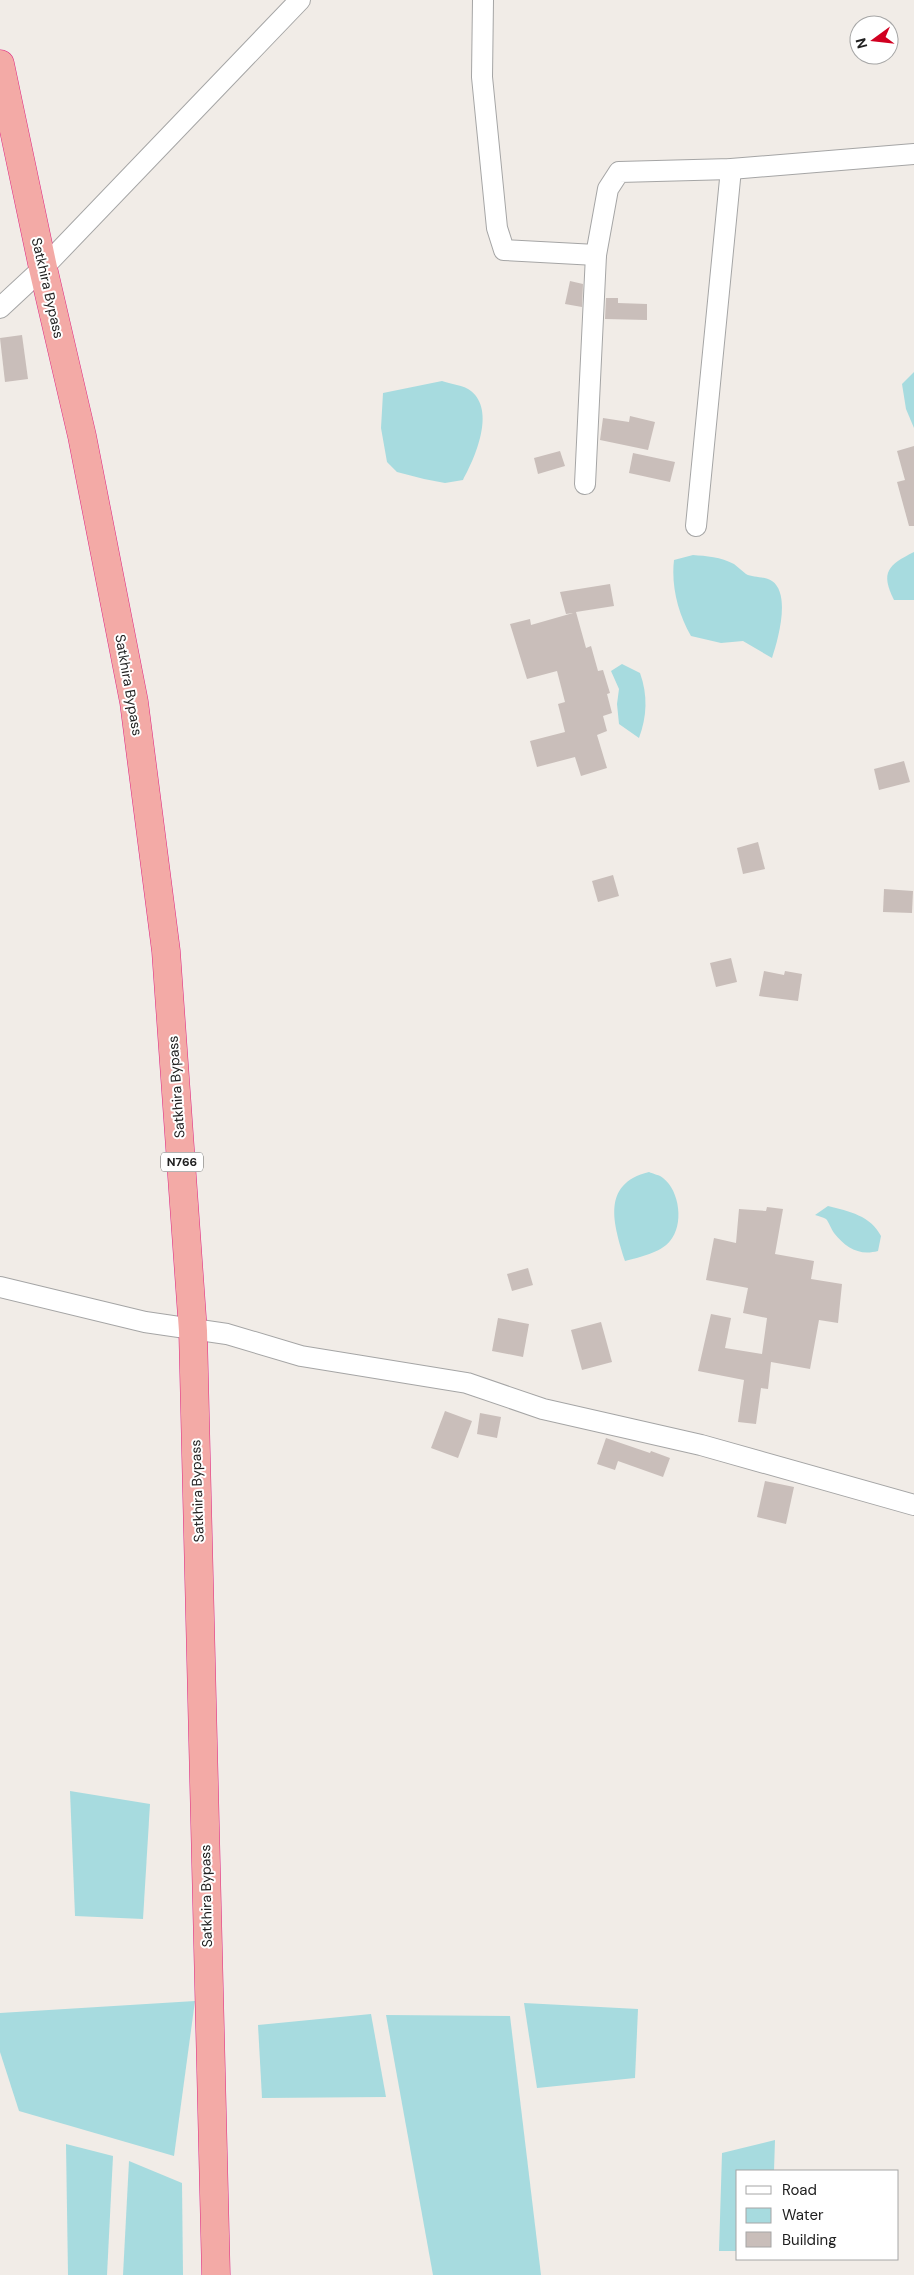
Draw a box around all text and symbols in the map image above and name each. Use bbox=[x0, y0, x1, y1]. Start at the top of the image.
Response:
north arrow bbox=[849, 15, 899, 65]
text: N bbox=[851, 36, 871, 51]
street label: Satkhira Bypass bbox=[28, 236, 68, 340]
street label: Satkhira Bypass bbox=[111, 633, 147, 737]
street label: Satkhira Bypass bbox=[163, 1035, 189, 1139]
road number: N766 bbox=[161, 1152, 203, 1172]
street label: Satkhira Bypass bbox=[186, 1439, 208, 1543]
street label: Satkhira Bypass bbox=[196, 1845, 216, 1947]
legend bbox=[736, 2170, 899, 2260]
text: Road bbox=[782, 2180, 817, 2200]
text: Water bbox=[782, 2205, 824, 2225]
text: Building bbox=[782, 2230, 837, 2250]

